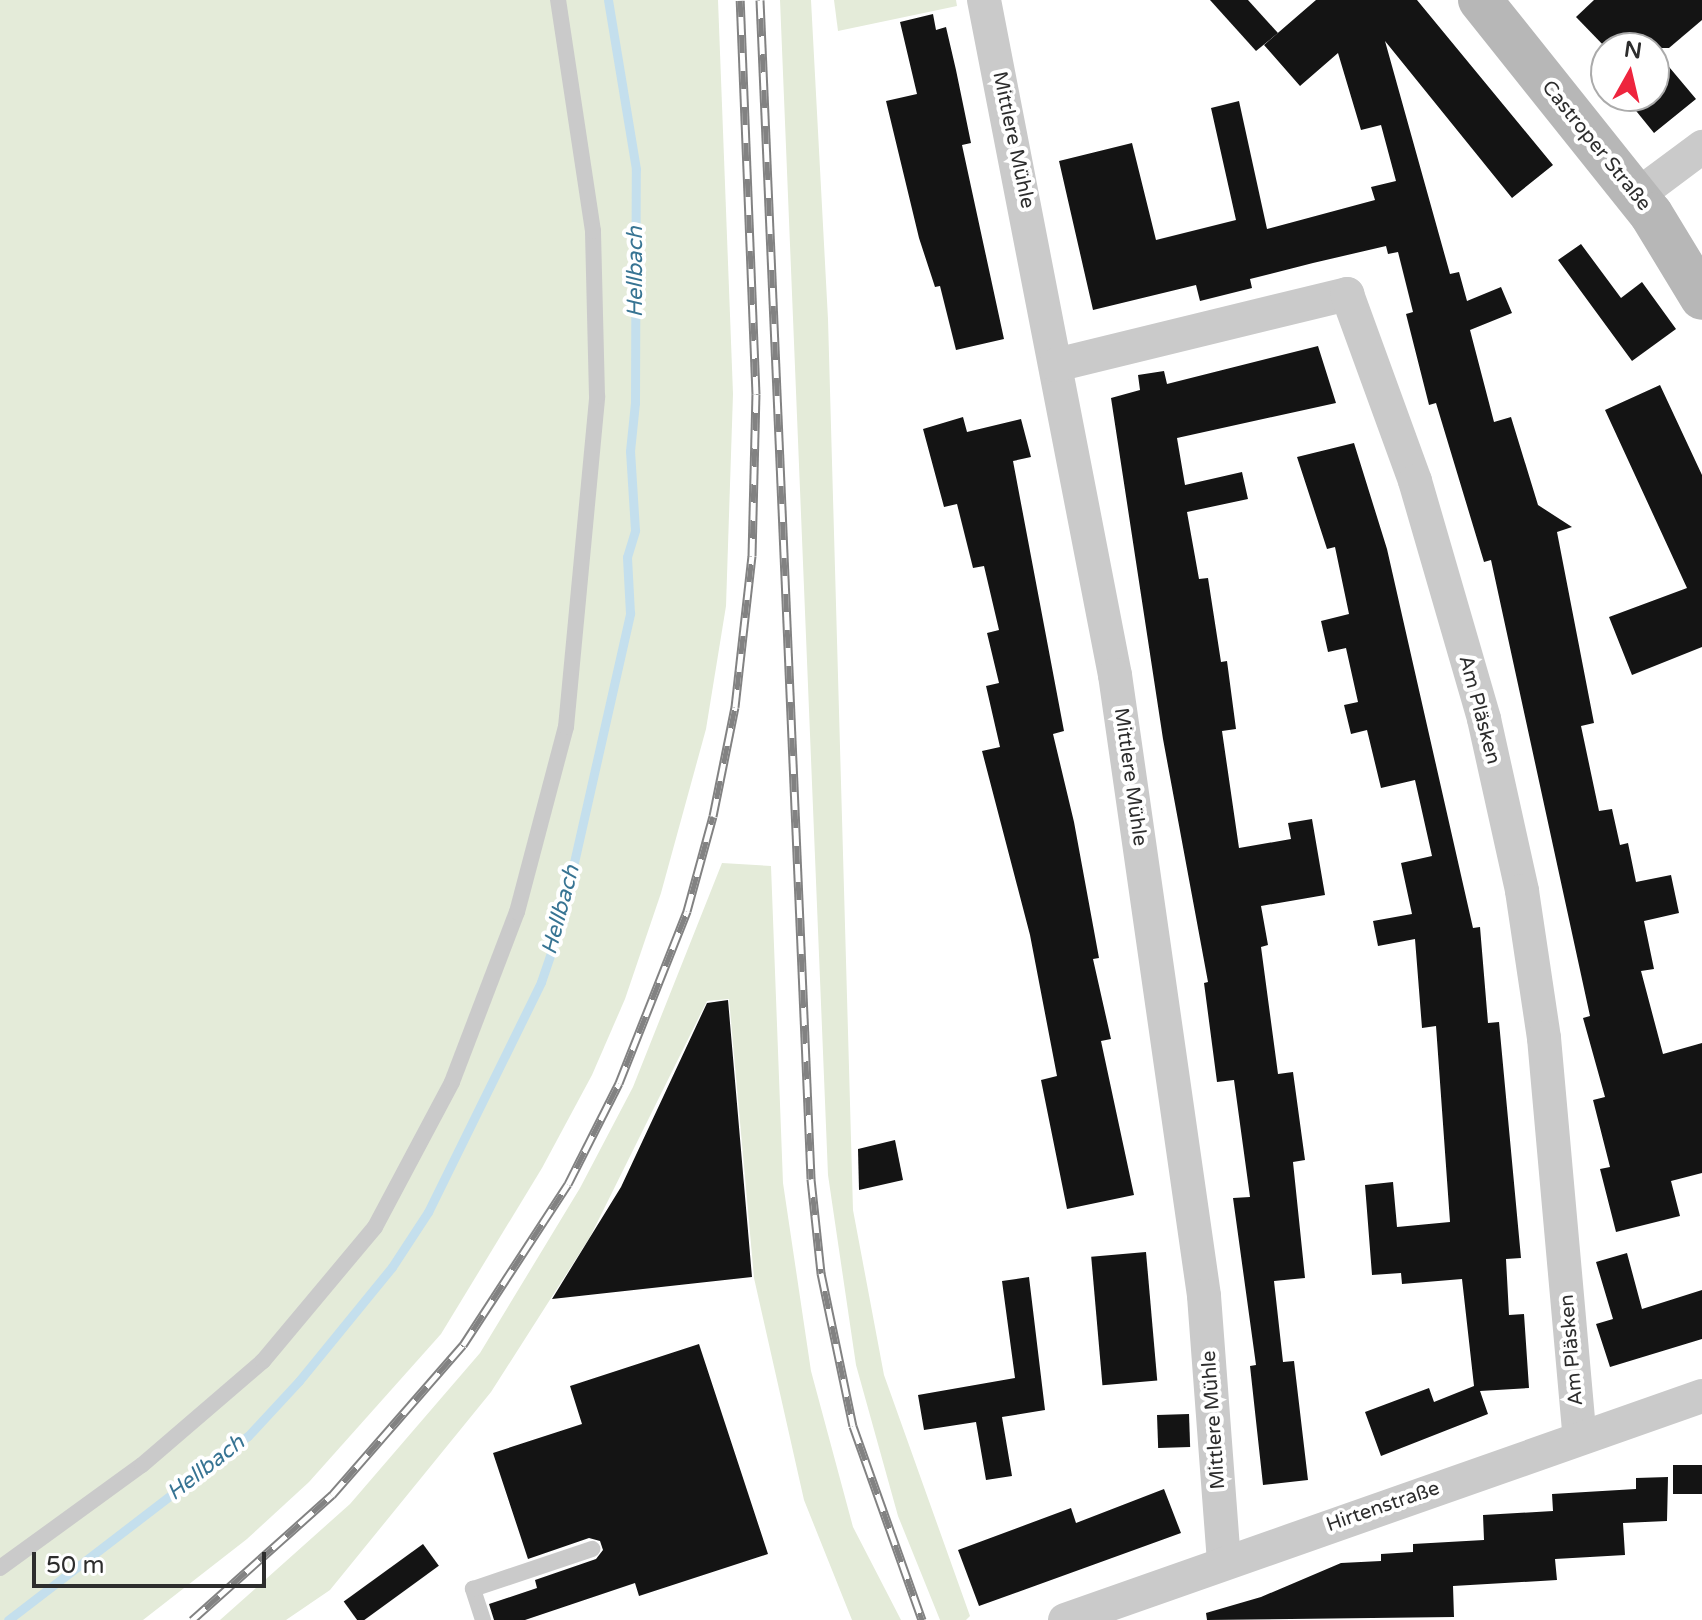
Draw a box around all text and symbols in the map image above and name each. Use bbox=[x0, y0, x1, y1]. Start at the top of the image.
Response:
north arrow bbox=[1590, 32, 1670, 112]
text: N bbox=[1622, 36, 1644, 64]
street label: Mittlere Mühle bbox=[987, 69, 1039, 211]
street label: Castroper Straße bbox=[1536, 76, 1656, 216]
water label: Hellbach bbox=[623, 226, 649, 318]
street label: Am Pläsken bbox=[1453, 653, 1505, 767]
street label: Mittlere Mühle bbox=[1108, 706, 1152, 848]
water label: Hellbach bbox=[536, 863, 586, 957]
street label: Am Pläsken bbox=[1555, 1293, 1589, 1407]
street label: Mittlere Mühle bbox=[1197, 1350, 1231, 1490]
water label: Hellbach bbox=[162, 1430, 250, 1506]
street label: Hirtenstraße bbox=[1323, 1476, 1443, 1538]
scale bar bbox=[36, 1536, 270, 1586]
text: 50 m bbox=[46, 1551, 104, 1580]

